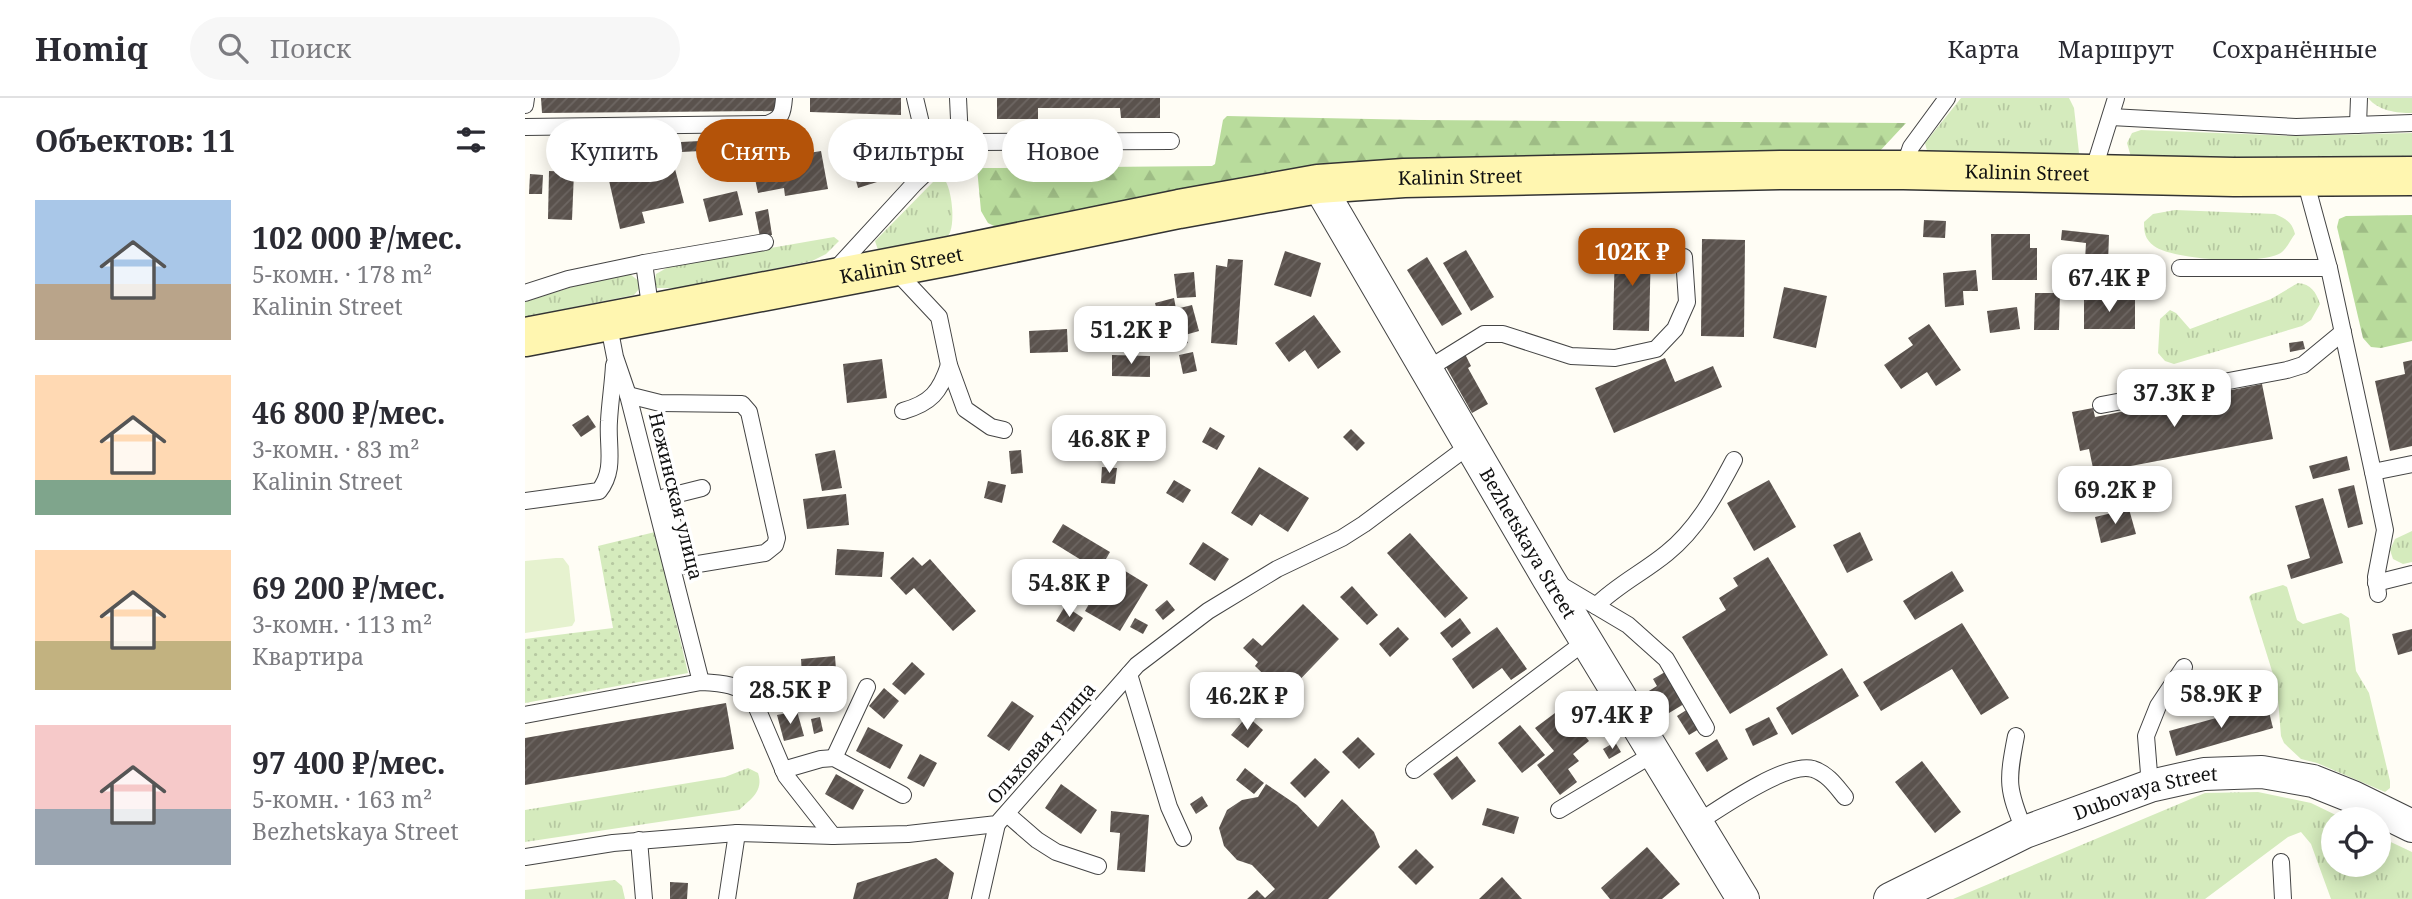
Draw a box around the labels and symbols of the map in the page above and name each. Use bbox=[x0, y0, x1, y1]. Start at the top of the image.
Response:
street label: Kalinin Street bbox=[1964, 158, 2090, 187]
street label: Kalinin Street bbox=[1398, 162, 1523, 191]
pin: 102K ₽ bbox=[1575, 228, 1689, 288]
street label: Kalinin Street bbox=[838, 241, 965, 290]
pin: 67.4K ₽ bbox=[2044, 254, 2174, 314]
pin: 51.2K ₽ bbox=[1066, 306, 1196, 366]
pin: 37.3K ₽ bbox=[2109, 370, 2239, 429]
street label: Нежинская улица bbox=[643, 409, 709, 583]
pin: 46.8K ₽ bbox=[1044, 416, 1174, 475]
street label: Bezhetskaya Street bbox=[1473, 463, 1583, 624]
pin: 69.2K ₽ bbox=[2050, 466, 2180, 526]
pin: 54.8K ₽ bbox=[1004, 560, 1134, 619]
pin: 28.5K ₽ bbox=[725, 666, 855, 726]
pin: 58.9K ₽ bbox=[2156, 670, 2286, 730]
pin: 46.2K ₽ bbox=[1182, 672, 1312, 732]
street label: Ольховая улица bbox=[981, 676, 1101, 810]
pin: 97.4K ₽ bbox=[1547, 692, 1677, 751]
street label: Dubovaya Street bbox=[2070, 761, 2218, 826]

